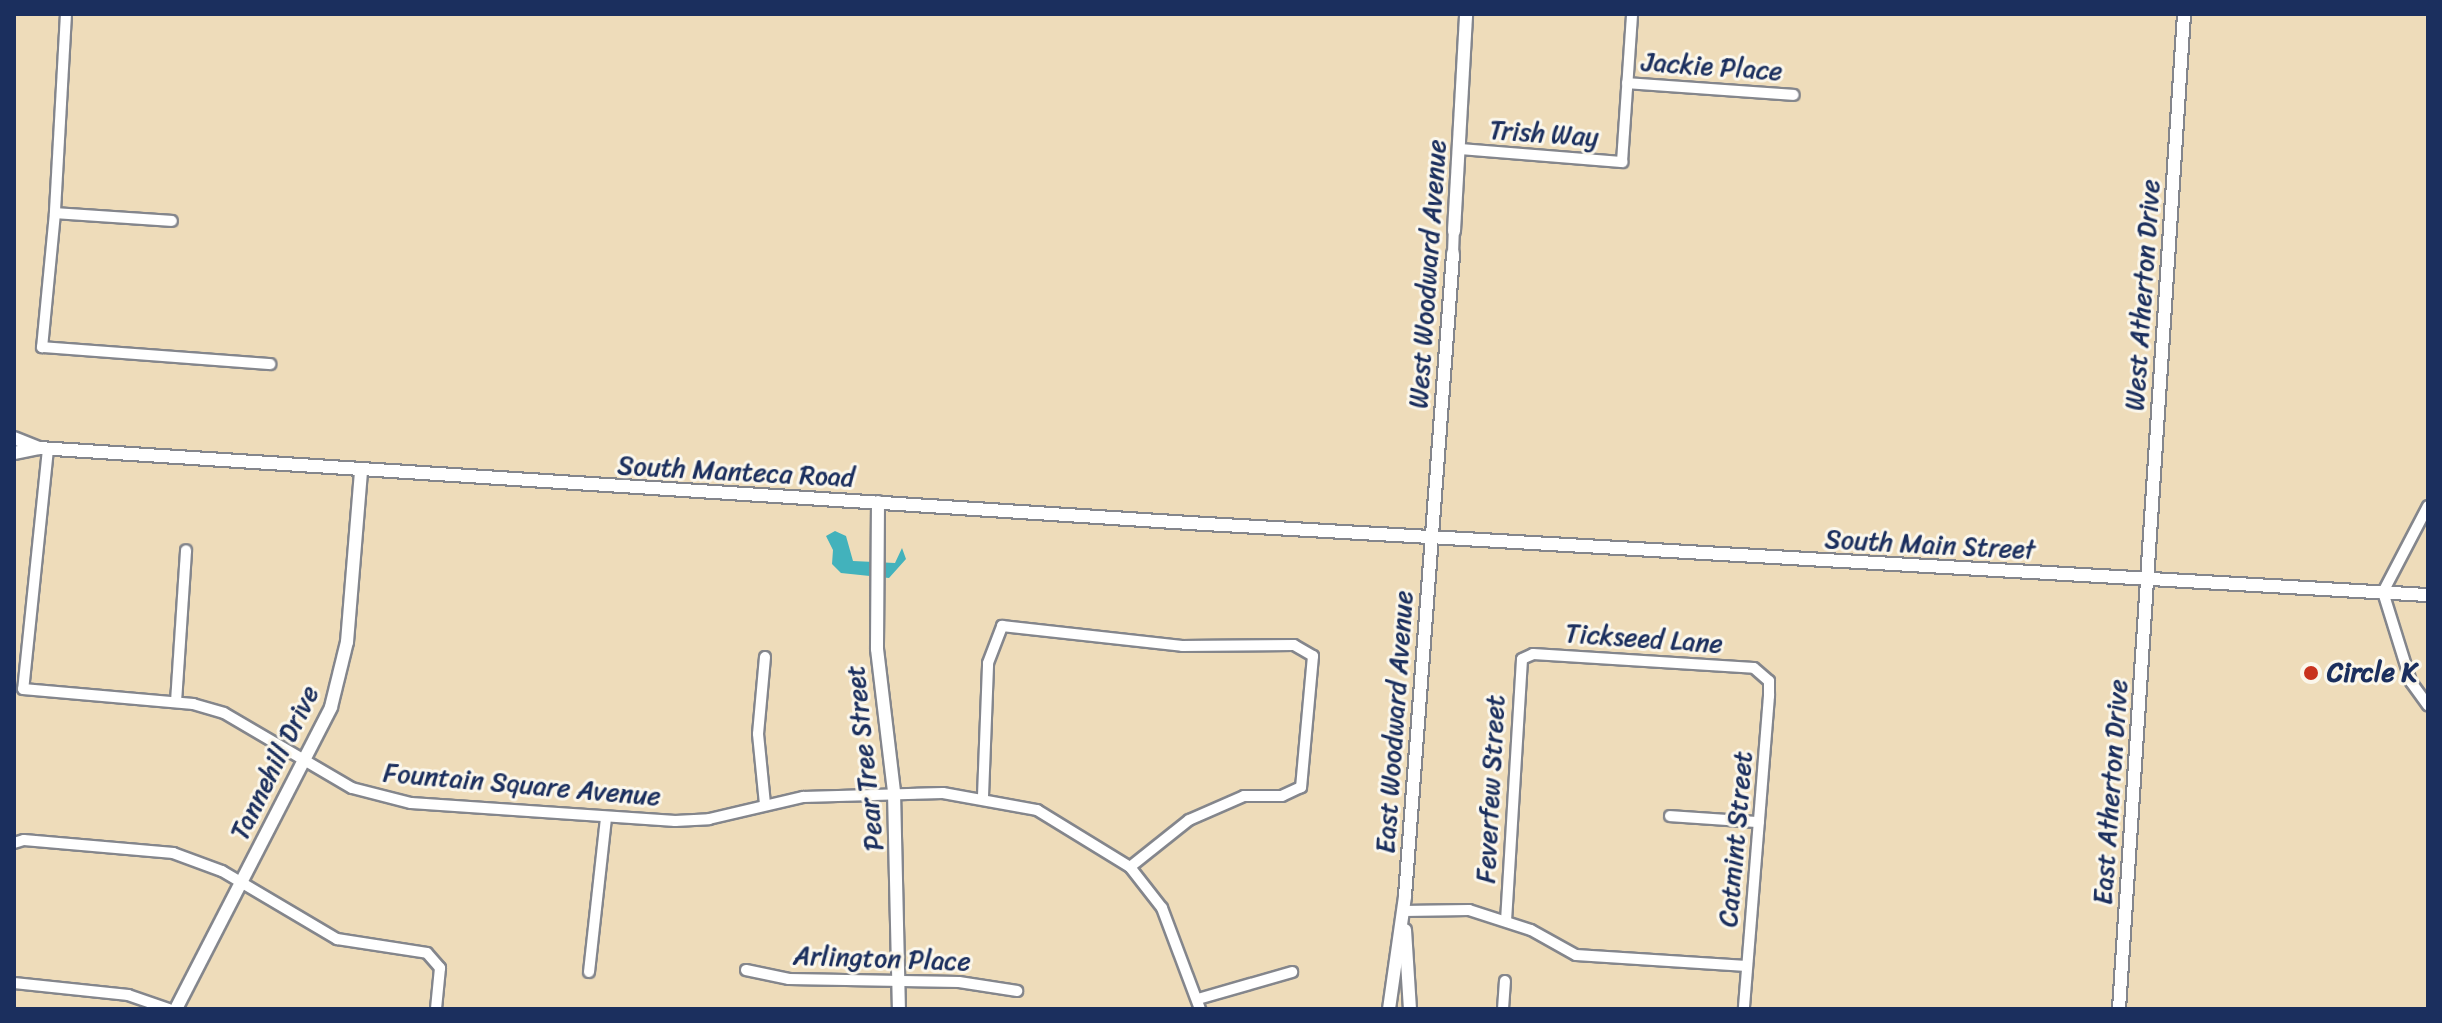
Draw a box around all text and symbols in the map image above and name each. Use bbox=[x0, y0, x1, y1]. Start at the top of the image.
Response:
street label: Jackie Place bbox=[1641, 47, 1783, 87]
street label: Trish Way bbox=[1489, 115, 1599, 153]
street label: West Woodward Avenue bbox=[1403, 139, 1453, 409]
street label: West Atherton Drive bbox=[2119, 177, 2167, 413]
street label: South Manteca Road bbox=[617, 450, 855, 494]
street label: South Main Street bbox=[1823, 524, 2037, 566]
street label: East Woodward Avenue bbox=[1370, 590, 1420, 854]
street label: Tickseed Lane bbox=[1564, 618, 1724, 660]
place label: Circle K bbox=[2327, 657, 2417, 689]
street label: Pear Tree Street bbox=[839, 661, 891, 855]
marker: Circle K bbox=[2302, 664, 2320, 682]
street label: East Atherton Drive bbox=[2087, 677, 2135, 907]
street label: Tannehill Drive bbox=[224, 681, 326, 845]
street label: Feverfew Street bbox=[1471, 694, 1511, 884]
street label: Catmint Street bbox=[1713, 750, 1759, 928]
street label: Fountain Square Avenue bbox=[383, 757, 661, 813]
street label: Arlington Place bbox=[793, 940, 971, 978]

